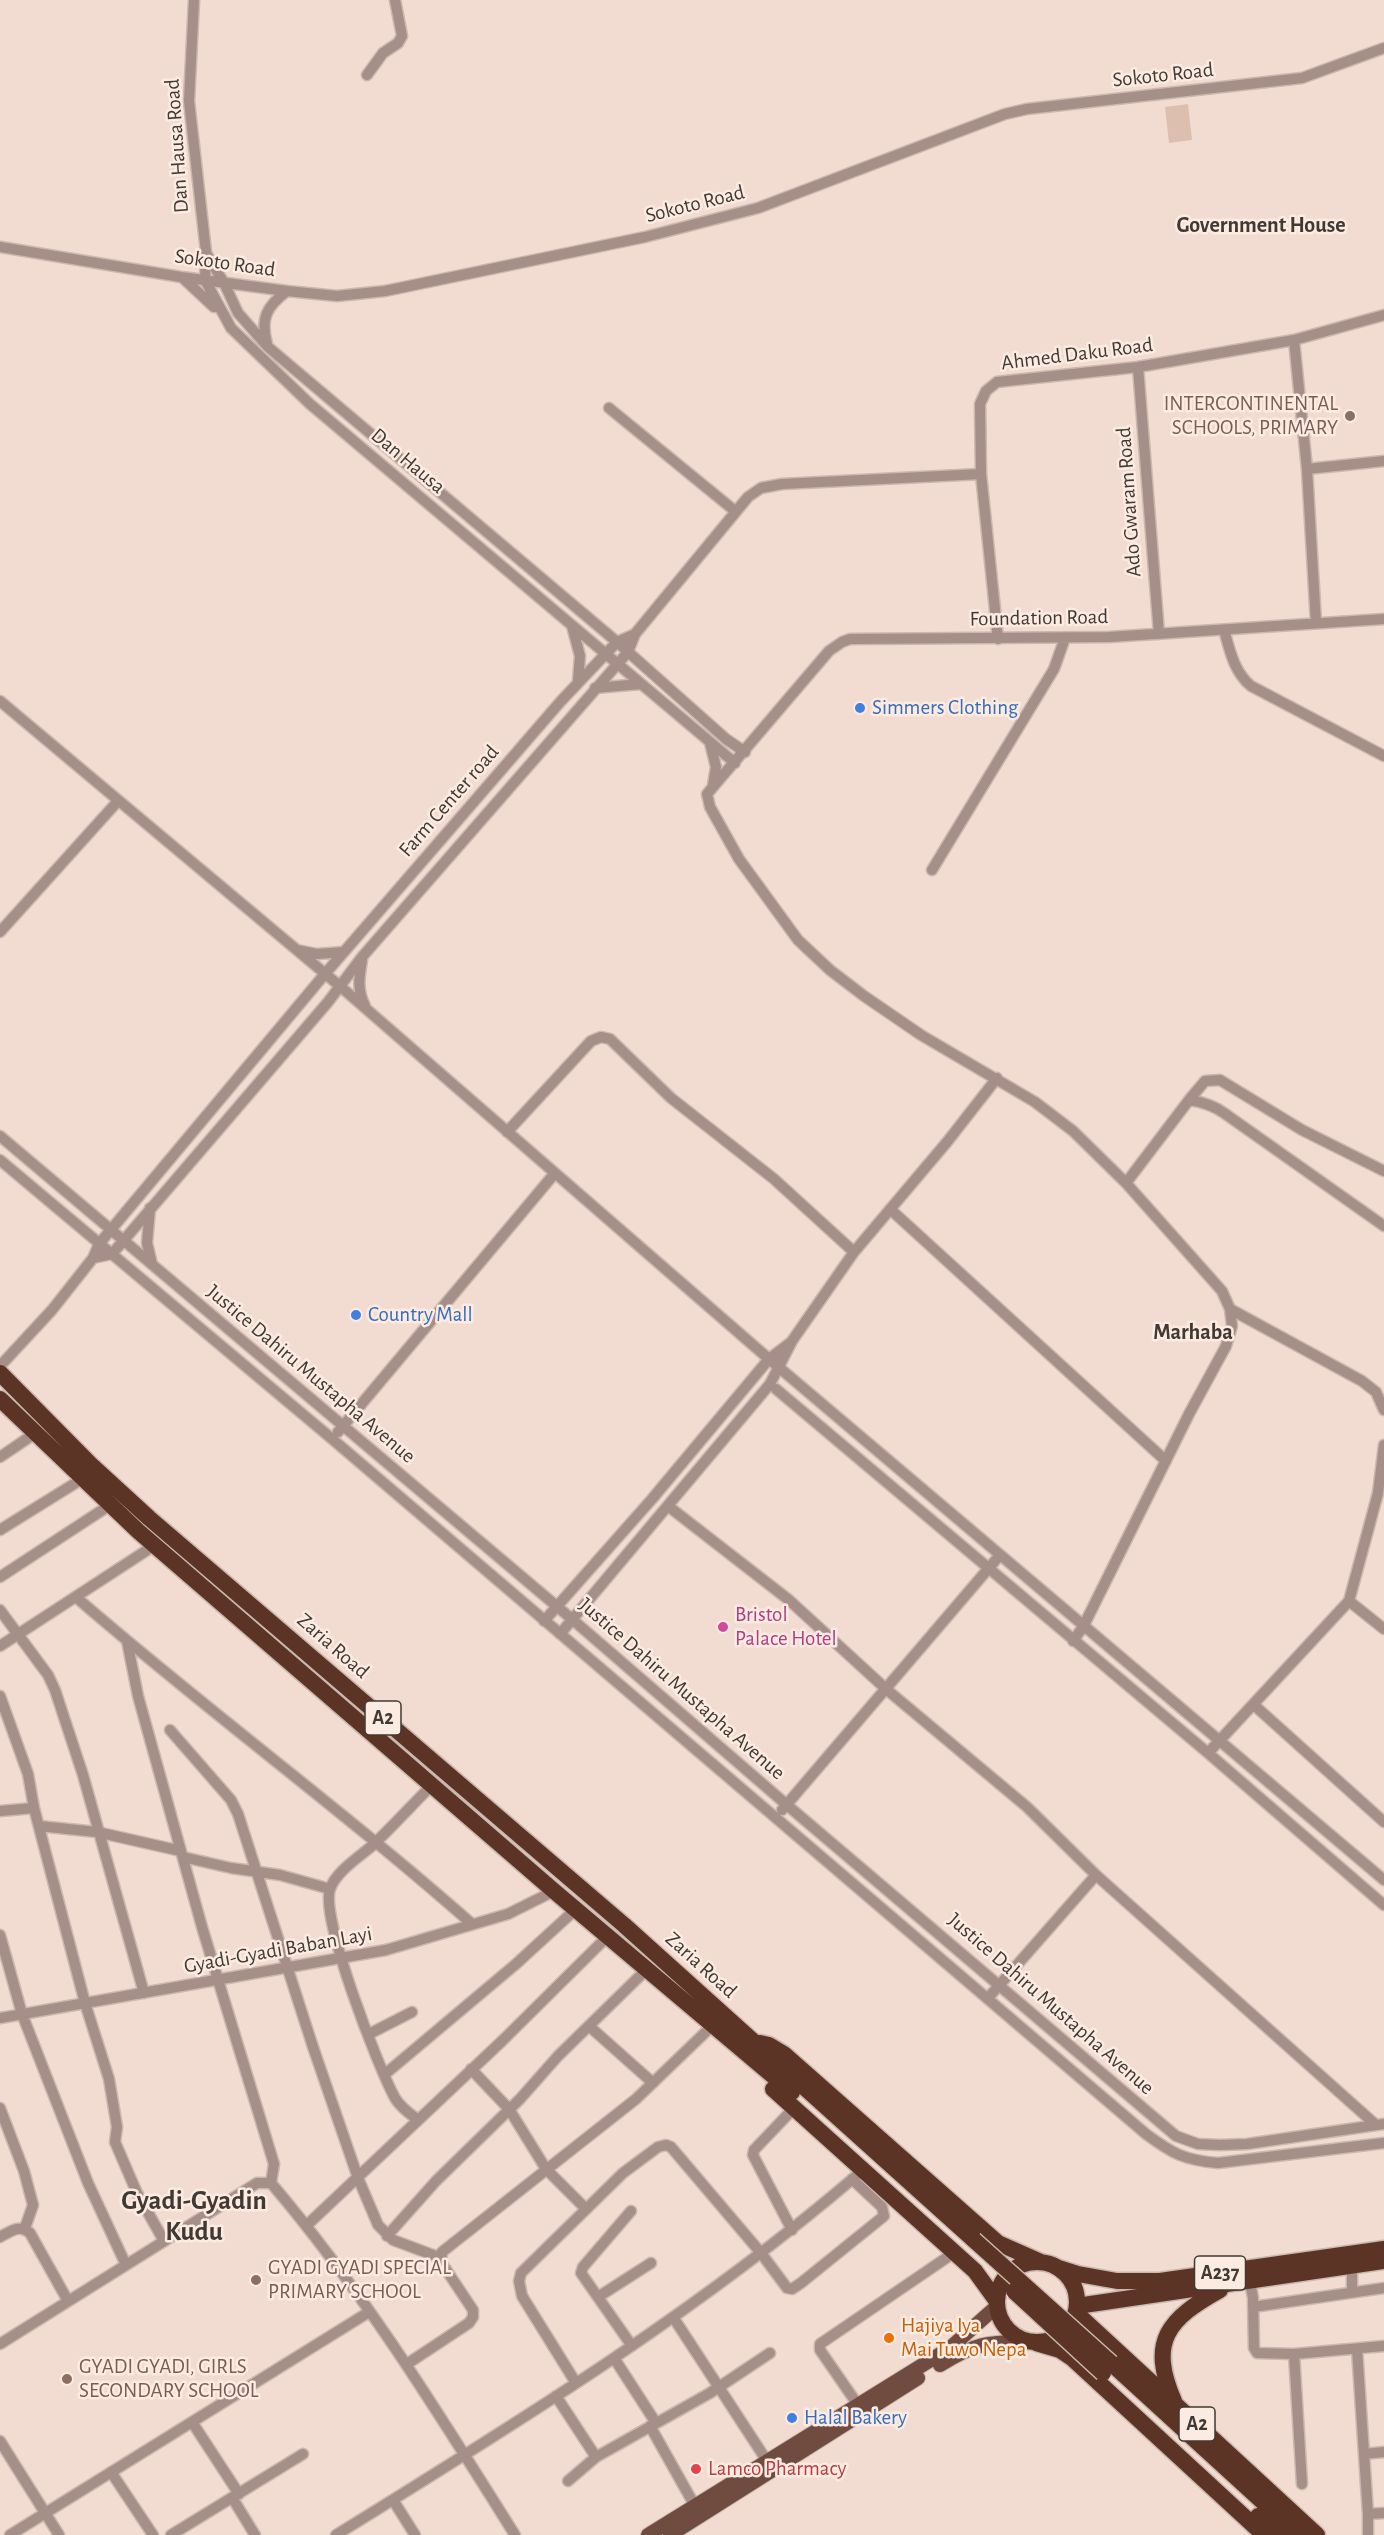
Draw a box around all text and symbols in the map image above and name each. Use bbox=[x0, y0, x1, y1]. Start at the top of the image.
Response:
street label: Sokoto Road bbox=[1111, 57, 1215, 93]
street label: Dan Hausa Road bbox=[160, 78, 194, 214]
street label: Sokoto Road bbox=[643, 180, 747, 228]
district label: Government House bbox=[1176, 212, 1346, 238]
street label: Sokoto Road bbox=[173, 243, 277, 283]
street label: Ahmed Daku Road bbox=[1000, 332, 1154, 376]
place label: INTERCONTINENTAL SCHOOLS, PRIMARY bbox=[1164, 391, 1338, 441]
marker: INTERCONTINENTAL SCHOOLS, PRIMARY bbox=[1343, 409, 1357, 423]
street label: Dan Hausa bbox=[366, 423, 450, 499]
street label: Ado Gwaram Road bbox=[1111, 426, 1147, 578]
street label: Foundation Road bbox=[970, 604, 1108, 632]
place label: Simmers Clothing bbox=[872, 695, 1018, 721]
marker: Simmers Clothing bbox=[853, 701, 867, 715]
street label: Farm Center road bbox=[394, 740, 504, 862]
street label: Justice Dahiru Mustapha Avenue bbox=[201, 1279, 421, 1469]
place label: Country Mall bbox=[368, 1302, 473, 1328]
marker: Country Mall bbox=[349, 1308, 363, 1322]
district label: Marhaba bbox=[1153, 1319, 1233, 1345]
street label: Justice Dahiru Mustapha Avenue bbox=[574, 1593, 790, 1785]
place label: Bristol Palace Hotel bbox=[735, 1602, 837, 1652]
street label: Zaria Road bbox=[292, 1608, 374, 1684]
marker: Bristol Palace Hotel bbox=[716, 1620, 730, 1634]
road number: A2 bbox=[365, 1701, 401, 1735]
street label: Justice Dahiru Mustapha Avenue bbox=[943, 1908, 1159, 2100]
street label: Gyadi-Gyadi Baban Layi bbox=[182, 1921, 374, 1979]
street label: Zaria Road bbox=[660, 1926, 742, 2004]
district label: Gyadi-Gyadin Kudu bbox=[121, 2185, 267, 2248]
place label: GYADI GYADI SPECIAL PRIMARY SCHOOL bbox=[268, 2255, 451, 2305]
road number: A237 bbox=[1194, 2256, 1246, 2290]
marker: GYADI GYADI SPECIAL PRIMARY SCHOOL bbox=[249, 2273, 263, 2287]
place label: Hajiya Iya Mai Tuwo Nepa bbox=[901, 2313, 1026, 2363]
marker: Hajiya Iya Mai Tuwo Nepa bbox=[882, 2331, 896, 2345]
place label: GYADI GYADI, GIRLS SECONDARY SCHOOL bbox=[79, 2354, 259, 2404]
marker: GYADI GYADI, GIRLS SECONDARY SCHOOL bbox=[60, 2372, 74, 2386]
place label: Halal Bakery bbox=[804, 2405, 907, 2431]
road number: A2 bbox=[1179, 2407, 1215, 2441]
marker: Halal Bakery bbox=[785, 2411, 799, 2425]
place label: Lamco Pharmacy bbox=[708, 2456, 847, 2482]
marker: Lamco Pharmacy bbox=[689, 2462, 703, 2476]

